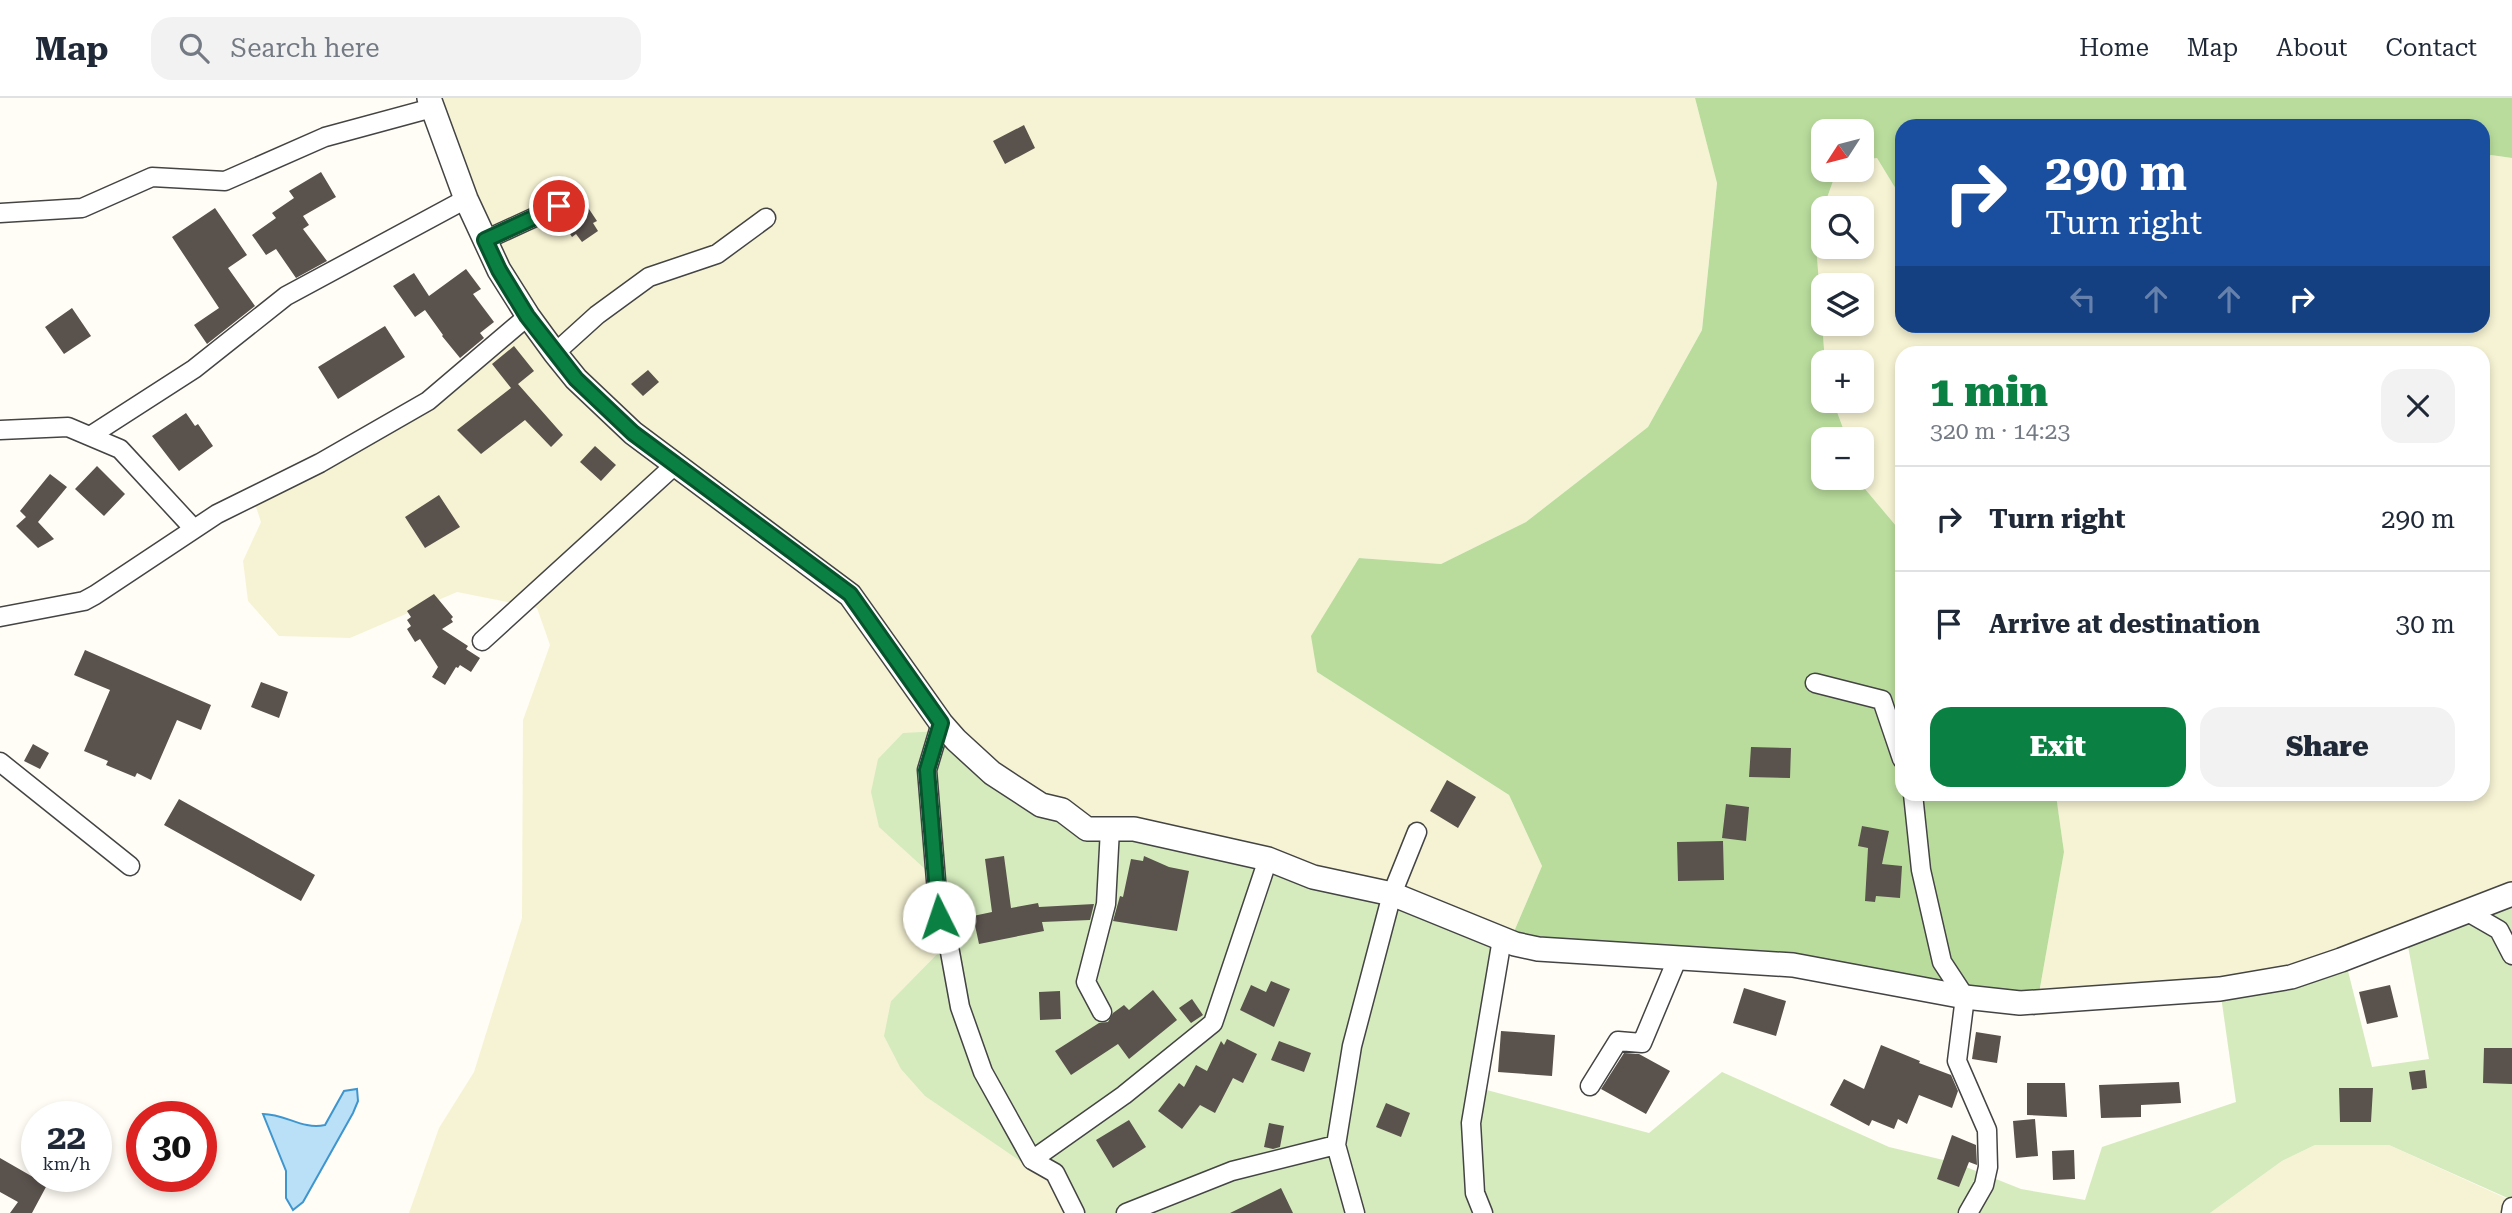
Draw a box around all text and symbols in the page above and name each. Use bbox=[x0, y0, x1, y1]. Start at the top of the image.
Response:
search box bbox=[151, 17, 641, 80]
text: Map bbox=[35, 29, 109, 68]
icon: search bbox=[175, 29, 213, 67]
text: Search here bbox=[231, 33, 380, 63]
text: Home bbox=[2079, 34, 2149, 62]
text: Map bbox=[2187, 34, 2238, 62]
text: About bbox=[2276, 34, 2347, 62]
text: Contact bbox=[2385, 34, 2477, 62]
north arrow bbox=[1811, 119, 1874, 182]
map controls bbox=[1811, 119, 1874, 490]
text: 290 m bbox=[2045, 145, 2187, 202]
icon: right bbox=[1930, 147, 2021, 238]
pin bbox=[529, 176, 589, 236]
icon: arrive bbox=[540, 187, 578, 225]
button: search bbox=[1811, 196, 1874, 259]
text: Turn right bbox=[2045, 204, 2202, 242]
button: layers bbox=[1811, 273, 1874, 336]
icon: left bbox=[2064, 280, 2102, 318]
icon: ahead bbox=[2137, 280, 2175, 318]
icon: ahead bbox=[2210, 280, 2248, 318]
icon: right bbox=[2283, 280, 2321, 318]
button: + bbox=[1811, 350, 1874, 413]
text: 1 min bbox=[1930, 367, 2048, 416]
button: close bbox=[2381, 369, 2455, 443]
text: 320 m · 14:23 bbox=[1930, 418, 2070, 445]
button: − bbox=[1811, 427, 1874, 490]
icon: right bbox=[1930, 500, 1968, 538]
text: Turn right bbox=[1989, 504, 2125, 534]
text: 290 m bbox=[2381, 504, 2455, 534]
icon: arrive bbox=[1930, 605, 1968, 643]
text: Arrive at destination bbox=[1989, 609, 2260, 639]
text: 30 m bbox=[2396, 609, 2455, 639]
button: Exit bbox=[1930, 707, 2186, 787]
button: Share bbox=[2200, 707, 2455, 787]
position arrow bbox=[902, 880, 976, 954]
speed limit sign: 30 bbox=[126, 1101, 217, 1192]
text: 22 bbox=[47, 1117, 86, 1158]
text: km/h bbox=[42, 1153, 91, 1174]

